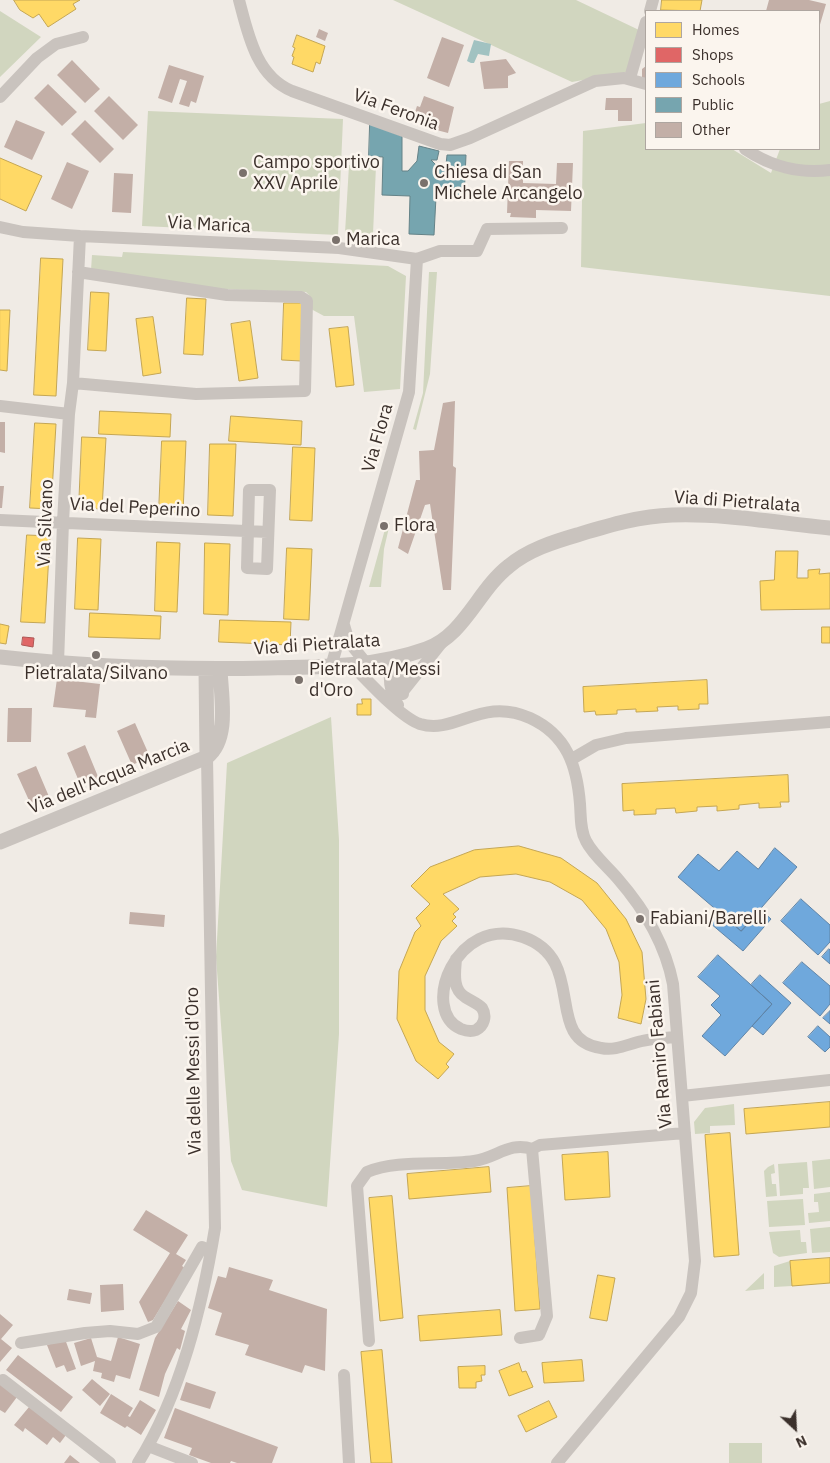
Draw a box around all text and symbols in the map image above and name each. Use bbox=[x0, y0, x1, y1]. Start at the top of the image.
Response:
legend bbox=[645, 10, 820, 150]
text: Homes bbox=[692, 20, 740, 39]
text: Shops bbox=[692, 45, 734, 64]
text: Schools bbox=[692, 70, 745, 89]
street label: Via Feronia bbox=[350, 85, 442, 135]
text: Public bbox=[692, 95, 734, 114]
text: Other bbox=[692, 120, 730, 139]
place label: Campo sportivo XXV Aprile bbox=[253, 152, 380, 194]
place label: Chiesa di San Michele Arcangelo bbox=[434, 162, 582, 204]
marker: Campo sportivo XXV Aprile bbox=[237, 167, 249, 179]
marker: Chiesa di San Michele Arcangelo bbox=[418, 177, 430, 189]
street label: Via Marica bbox=[167, 212, 251, 238]
place label: Marica bbox=[346, 229, 400, 251]
marker: Marica bbox=[330, 234, 342, 246]
street label: Via Flora bbox=[358, 401, 398, 475]
street label: Via Silvano bbox=[34, 479, 58, 567]
street label: Via di Pietralata bbox=[673, 487, 801, 517]
street label: Via del Peperino bbox=[69, 494, 201, 522]
place label: Flora bbox=[394, 515, 435, 537]
marker: Flora bbox=[378, 520, 390, 532]
street label: Via di Pietralata bbox=[253, 630, 381, 660]
marker: Pietralata/Silvano bbox=[90, 649, 102, 661]
place label: Pietralata/Messi d'Oro bbox=[309, 659, 441, 702]
place label: Pietralata/Silvano bbox=[24, 663, 168, 685]
marker: Pietralata/Messi d'Oro bbox=[293, 674, 305, 686]
street label: Via dell'Acqua Marcia bbox=[25, 735, 193, 819]
place label: Fabiani/Barelli bbox=[650, 908, 767, 930]
marker: Fabiani/Barelli bbox=[634, 913, 646, 925]
street label: Via Ramiro Fabiani bbox=[643, 979, 677, 1129]
street label: Via delle Messi d'Oro bbox=[182, 987, 206, 1155]
north arrow bbox=[770, 1403, 820, 1453]
text: N bbox=[793, 1431, 810, 1452]

